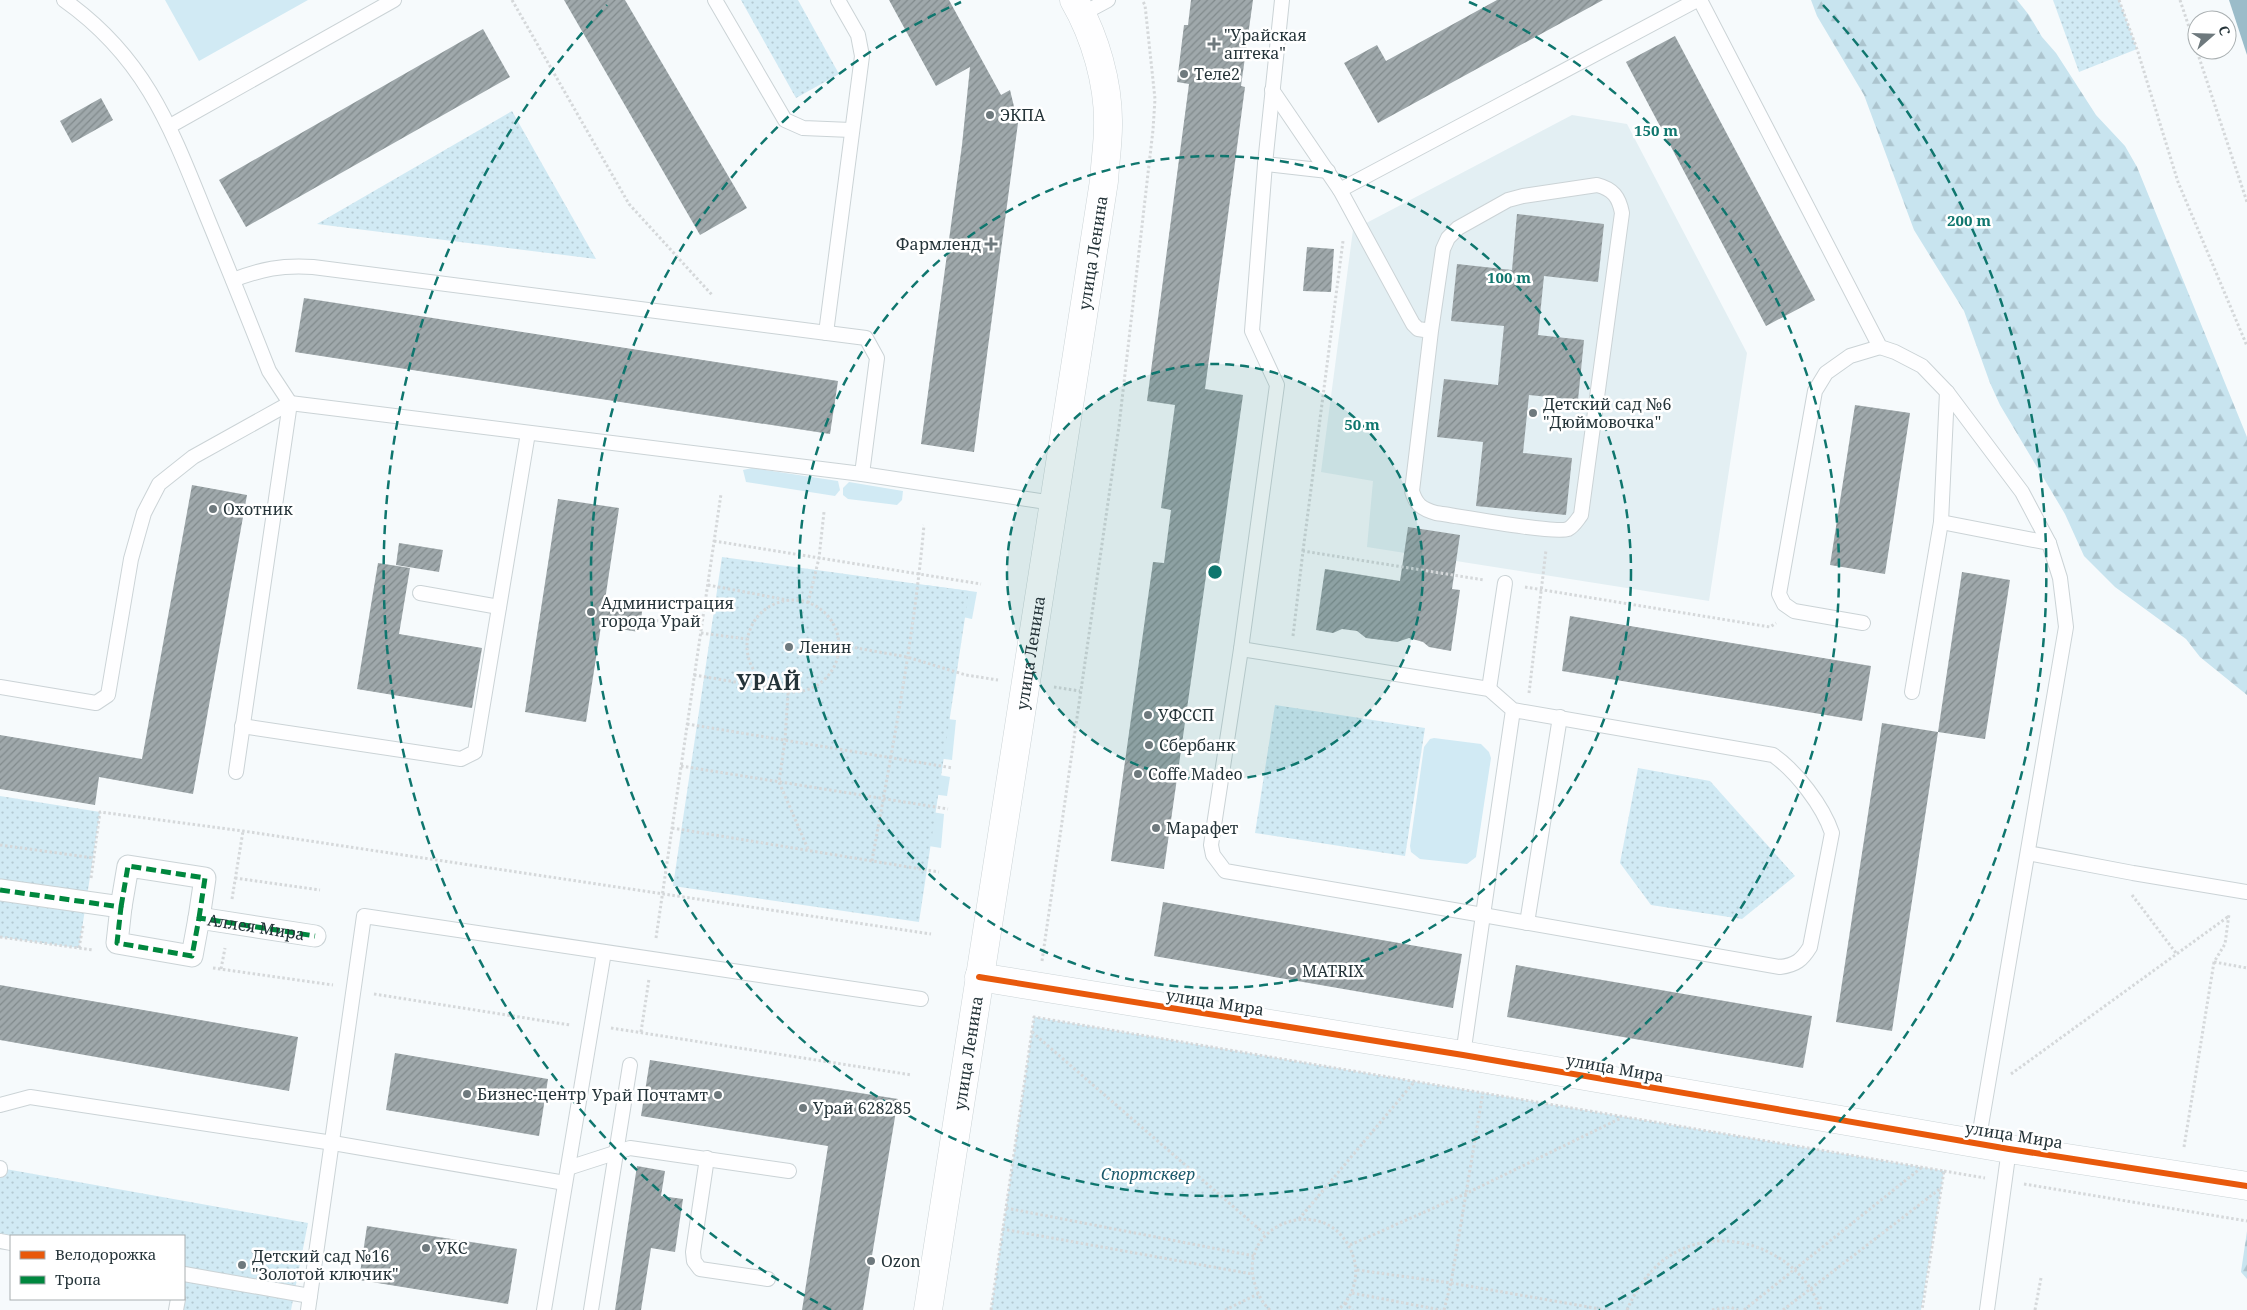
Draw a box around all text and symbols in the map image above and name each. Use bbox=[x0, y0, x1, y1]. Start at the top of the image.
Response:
north arrow bbox=[2187, 10, 2237, 60]
text: С bbox=[2214, 23, 2235, 38]
place label: "Урайская аптека" bbox=[1224, 24, 1307, 64]
marker: "Урайская аптека" bbox=[1208, 38, 1220, 50]
place label: Теле2 bbox=[1194, 63, 1240, 85]
marker: Теле2 bbox=[1178, 68, 1190, 80]
place label: ЭКПА bbox=[1000, 104, 1046, 126]
marker: ЭКПА bbox=[984, 109, 996, 121]
text: 150 m bbox=[1634, 120, 1678, 140]
street label: улица Ленина bbox=[1073, 194, 1113, 311]
text: 200 m bbox=[1947, 210, 1991, 230]
place label: Фармленд bbox=[896, 233, 981, 255]
marker: Фармленд bbox=[985, 238, 997, 250]
text: 100 m bbox=[1487, 267, 1531, 287]
place label: Детский сад №6 "Дюймовочка" bbox=[1543, 393, 1671, 433]
marker: Детский сад №6 "Дюймовочка" bbox=[1527, 407, 1539, 419]
text: 50 m bbox=[1344, 414, 1380, 434]
place label: Охотник bbox=[223, 498, 293, 520]
marker: Охотник bbox=[207, 503, 219, 515]
centre of rings bbox=[1206, 563, 1224, 581]
place label: Администрация города Урай bbox=[601, 592, 734, 632]
street label: улица Ленина bbox=[1011, 594, 1050, 712]
marker: Администрация города Урай bbox=[585, 606, 597, 618]
place label: Ленин bbox=[799, 636, 852, 658]
marker: Ленин bbox=[783, 641, 795, 653]
district label: УРАЙ bbox=[736, 668, 802, 696]
place label: УФССП bbox=[1158, 704, 1214, 726]
marker: УФССП bbox=[1142, 709, 1154, 721]
place label: Сбербанк bbox=[1159, 734, 1236, 756]
marker: Сбербанк bbox=[1143, 739, 1155, 751]
place label: Coffe Madeo bbox=[1148, 763, 1243, 785]
marker: Coffe Madeo bbox=[1132, 768, 1144, 780]
place label: Марафет bbox=[1166, 817, 1239, 839]
marker: Марафет bbox=[1150, 822, 1162, 834]
street label: Аллея Мира bbox=[206, 908, 306, 945]
place label: MATRIX bbox=[1302, 960, 1365, 982]
marker: MATRIX bbox=[1286, 965, 1298, 977]
street label: улица Мира bbox=[1164, 983, 1266, 1021]
street label: улица Ленина bbox=[948, 994, 988, 1112]
street label: улица Мира bbox=[1564, 1049, 1666, 1087]
place label: Бизнес-центр bbox=[477, 1083, 586, 1105]
place label: Урай Почтамт bbox=[592, 1084, 709, 1106]
marker: Бизнес-центр bbox=[461, 1088, 473, 1100]
marker: Урай Почтамт bbox=[712, 1089, 724, 1101]
place label: Урай 628285 bbox=[813, 1097, 911, 1119]
marker: Урай 628285 bbox=[797, 1102, 809, 1114]
street label: улица Мира bbox=[1963, 1116, 2065, 1154]
park label: Спортсквер bbox=[1101, 1163, 1195, 1185]
legend bbox=[10, 1235, 185, 1300]
place label: УКС bbox=[436, 1237, 468, 1259]
marker: УКС bbox=[420, 1242, 432, 1254]
text: Велодорожка bbox=[55, 1244, 156, 1264]
place label: Детский сад №16 "Золотой ключик" bbox=[252, 1245, 398, 1285]
place label: Ozon bbox=[881, 1250, 921, 1272]
marker: Ozon bbox=[865, 1255, 877, 1267]
marker: Детский сад №16 "Золотой ключик" bbox=[236, 1259, 248, 1271]
text: Тропа bbox=[55, 1269, 101, 1289]

